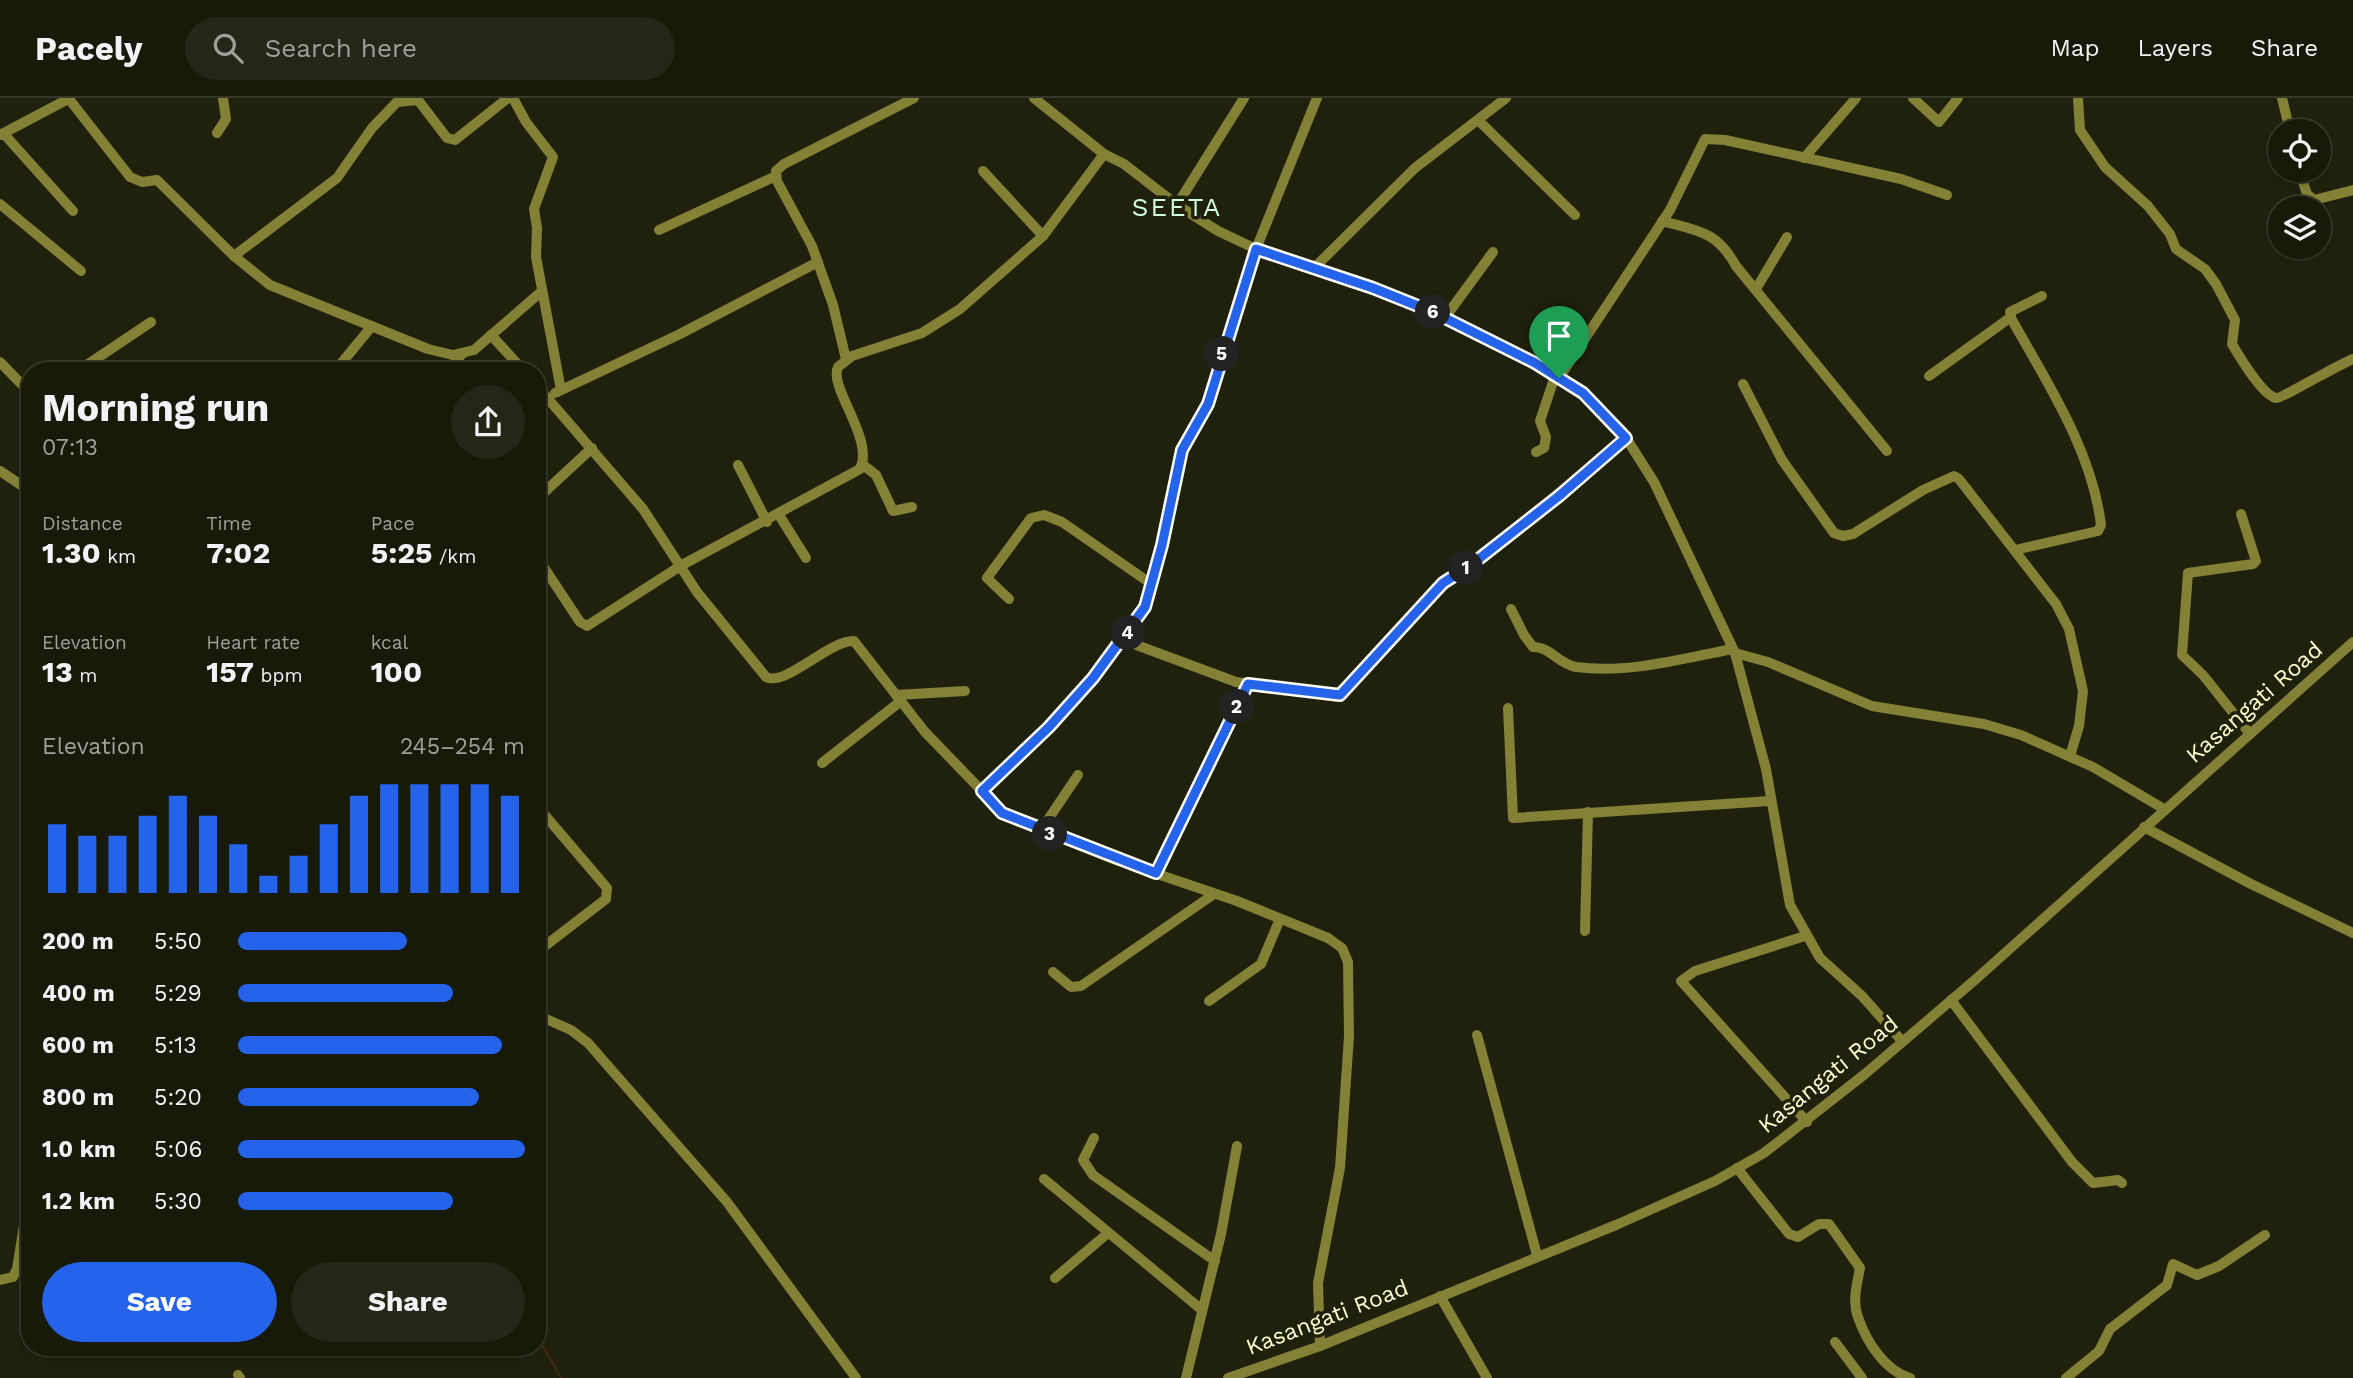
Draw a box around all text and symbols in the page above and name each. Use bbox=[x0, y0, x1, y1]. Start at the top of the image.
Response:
search box bbox=[185, 17, 675, 80]
text: Pacely bbox=[35, 29, 143, 68]
icon: search bbox=[209, 29, 247, 67]
text: Search here bbox=[265, 33, 417, 63]
text: Map bbox=[2051, 34, 2099, 62]
text: Layers bbox=[2137, 34, 2213, 62]
text: Share bbox=[2251, 34, 2318, 62]
map controls bbox=[2268, 119, 2331, 259]
button: locate bbox=[2268, 119, 2331, 182]
district label: SEETA bbox=[1132, 192, 1222, 222]
button: layers bbox=[2268, 196, 2331, 259]
pin: 6 bbox=[1416, 294, 1450, 330]
text: 6 bbox=[1427, 300, 1438, 323]
pin bbox=[1529, 306, 1589, 378]
icon: arrive bbox=[1540, 317, 1578, 355]
pin: 5 bbox=[1204, 336, 1240, 372]
text: 5 bbox=[1216, 342, 1227, 365]
button: share bbox=[451, 385, 525, 459]
text: Morning run bbox=[42, 386, 269, 430]
text: 07:13 bbox=[42, 434, 98, 461]
text: Distance bbox=[42, 512, 123, 535]
text: Time bbox=[206, 512, 252, 535]
text: Pace bbox=[371, 512, 415, 535]
text: 1.30 bbox=[42, 535, 101, 570]
text: 7:02 bbox=[206, 535, 270, 570]
text: 5:25 bbox=[371, 535, 433, 570]
text: km bbox=[101, 545, 136, 568]
text: /km bbox=[433, 545, 476, 568]
pin: 1 bbox=[1448, 550, 1484, 586]
text: 1 bbox=[1461, 556, 1470, 579]
pin: 4 bbox=[1110, 616, 1146, 650]
text: 4 bbox=[1121, 621, 1134, 644]
text: Elevation bbox=[42, 631, 127, 654]
text: Heart rate bbox=[206, 631, 300, 654]
text: kcal bbox=[371, 631, 408, 654]
street label: Kasangati Road bbox=[2181, 636, 2328, 769]
text: 13 bbox=[42, 654, 73, 689]
text: 157 bbox=[206, 654, 254, 689]
text: 100 bbox=[371, 654, 422, 689]
text: m bbox=[73, 664, 97, 687]
text: bpm bbox=[254, 664, 303, 687]
pin: 2 bbox=[1220, 690, 1254, 724]
text: 2 bbox=[1231, 695, 1242, 718]
text: Elevation bbox=[42, 733, 145, 760]
text: 245–254 m bbox=[400, 733, 525, 760]
pin: 3 bbox=[1032, 816, 1068, 852]
text: 3 bbox=[1044, 822, 1055, 845]
text: 200 m bbox=[42, 928, 114, 955]
text: 5:50 bbox=[154, 928, 202, 955]
text: 400 m bbox=[42, 980, 115, 1007]
text: 5:29 bbox=[154, 980, 202, 1007]
street label: Kasangati Road bbox=[1753, 1010, 1904, 1139]
text: 600 m bbox=[42, 1032, 114, 1059]
text: 5:13 bbox=[154, 1032, 197, 1059]
text: 800 m bbox=[42, 1084, 114, 1111]
text: 5:20 bbox=[154, 1084, 202, 1111]
text: 1.0 km bbox=[42, 1136, 116, 1163]
text: 5:06 bbox=[154, 1136, 202, 1163]
text: 1.2 km bbox=[42, 1188, 115, 1215]
text: 5:30 bbox=[154, 1188, 202, 1215]
button: Save bbox=[42, 1262, 277, 1342]
button: Share bbox=[291, 1262, 525, 1342]
street label: Kasangati Road bbox=[1242, 1274, 1412, 1361]

